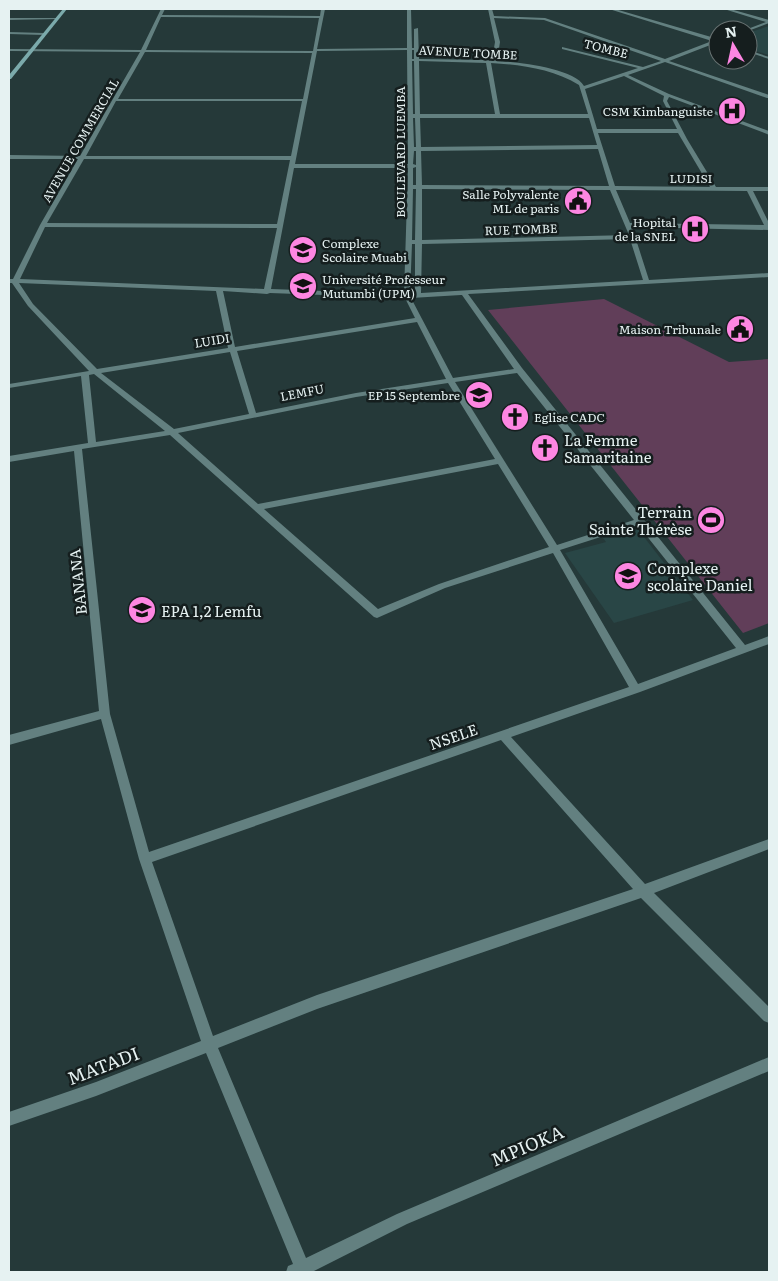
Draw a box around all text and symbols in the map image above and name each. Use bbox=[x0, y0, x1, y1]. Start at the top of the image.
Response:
north arrow bbox=[708, 20, 758, 70]
text: N bbox=[723, 20, 738, 42]
street label: TOMBE bbox=[582, 34, 630, 62]
street label: AVENUE TOMBE bbox=[418, 40, 518, 64]
street label: AVENUE COMMERCIAL bbox=[37, 75, 123, 205]
street label: BOULEVARD LUEMBA bbox=[391, 86, 409, 218]
hospital icon: CSM Kimbanguiste bbox=[717, 96, 747, 126]
place label: CSM Kimbanguiste bbox=[603, 102, 713, 120]
street label: LUDISI bbox=[670, 169, 713, 187]
place label: Salle Polyvalente ML de paris bbox=[462, 185, 560, 217]
public building icon: Salle Polyvalente ML de paris bbox=[563, 186, 593, 216]
place label: Hopital de la SNEL bbox=[615, 213, 676, 245]
hospital icon: Hopital de la SNEL bbox=[680, 214, 710, 244]
street label: RUE TOMBE bbox=[484, 219, 558, 239]
place label: Complexe Scolaire Muabi bbox=[322, 234, 407, 266]
school or university icon: Complexe Scolaire Muabi bbox=[288, 235, 318, 265]
place label: Université Professeur Mutumbi (UPM) bbox=[322, 270, 445, 302]
school or university icon: Université Professeur Mutumbi (UPM) bbox=[288, 271, 318, 301]
public building icon: Maison Tribunale bbox=[725, 314, 755, 344]
place label: Maison Tribunale bbox=[619, 320, 721, 338]
street label: LUIDI bbox=[193, 328, 231, 352]
street label: LEMFU bbox=[279, 379, 326, 405]
school or university icon: EP 15 Septembre bbox=[464, 380, 494, 410]
place label: EP 15 Septembre bbox=[368, 386, 460, 404]
church icon: Eglise CADC bbox=[500, 402, 530, 432]
place label: Eglise CADC bbox=[534, 408, 605, 426]
place label: La Femme Samaritaine bbox=[564, 428, 652, 468]
church icon: La Femme Samaritaine bbox=[530, 433, 560, 463]
place label: Terrain Sainte Thérèse bbox=[589, 500, 692, 540]
sports icon: Terrain Sainte Thérèse bbox=[696, 505, 726, 535]
street label: BANANA bbox=[62, 548, 92, 616]
place label: Complexe scolaire Daniel bbox=[647, 556, 753, 596]
school or university icon: Complexe scolaire Daniel bbox=[613, 561, 643, 591]
school or university icon: EPA 1,2 Lemfu bbox=[127, 595, 157, 625]
place label: EPA 1,2 Lemfu bbox=[161, 599, 262, 622]
street label: NSELE bbox=[426, 717, 480, 755]
street label: MATADI bbox=[63, 1039, 143, 1091]
street label: MPIOKA bbox=[486, 1118, 568, 1172]

